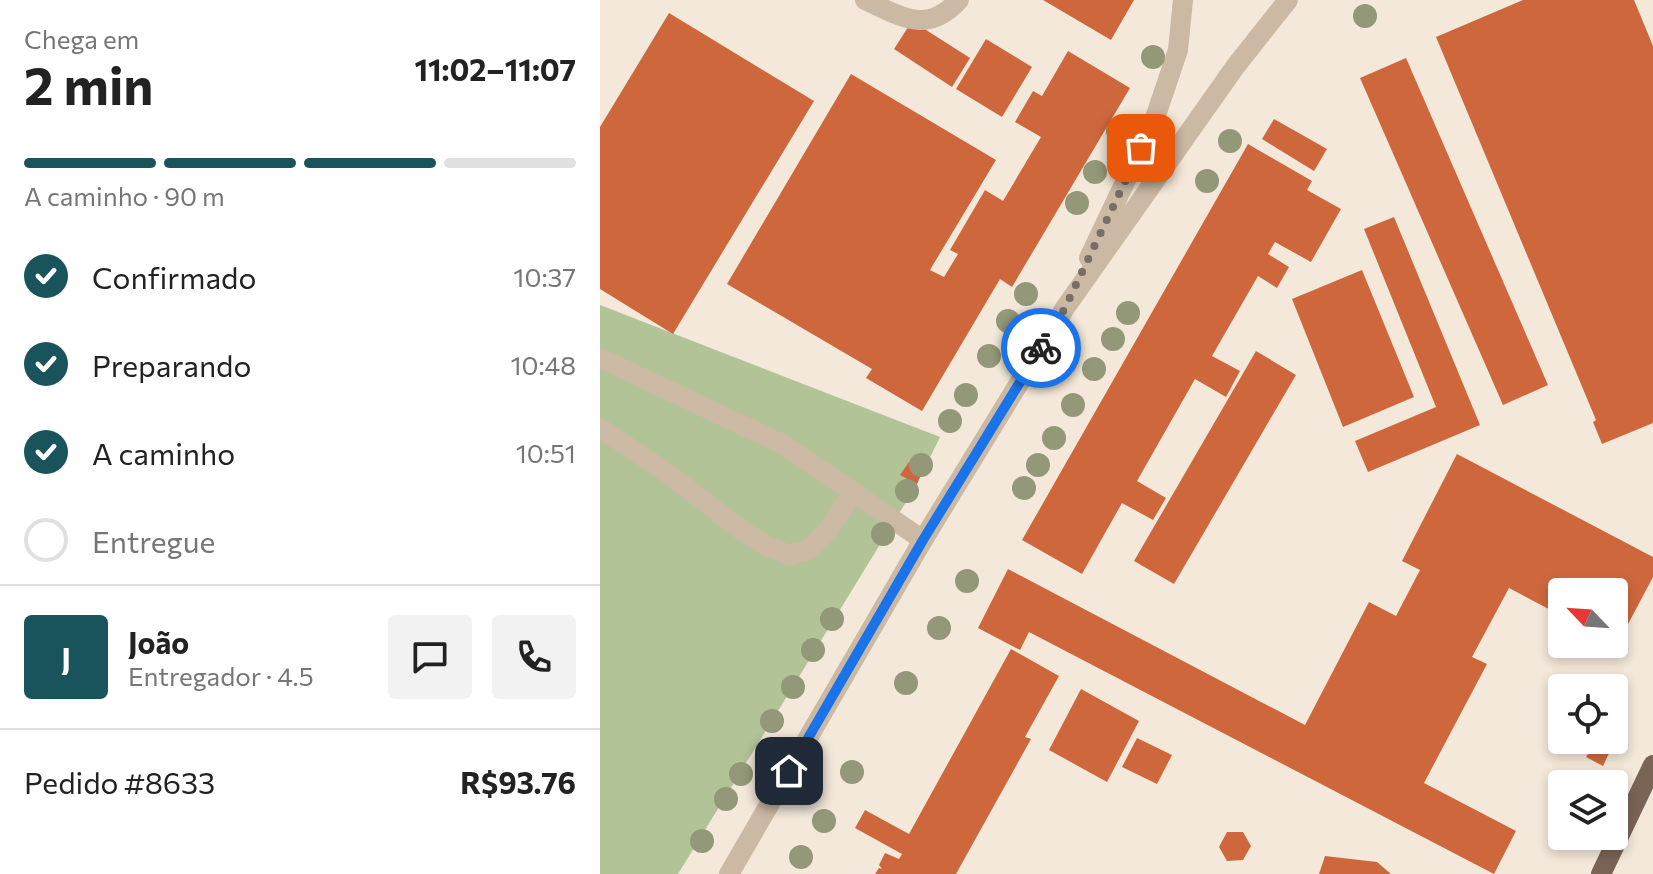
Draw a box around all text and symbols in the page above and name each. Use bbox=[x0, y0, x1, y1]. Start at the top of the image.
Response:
text: Chega em bbox=[24, 23, 139, 54]
text: 11:02–11:07 bbox=[414, 50, 576, 87]
text: 2 min bbox=[24, 52, 153, 116]
pin bbox=[1107, 114, 1175, 182]
icon: bag bbox=[1119, 126, 1163, 170]
text: A caminho · 90 m bbox=[24, 180, 225, 211]
icon: check bbox=[24, 254, 68, 298]
text: Confirmado bbox=[92, 258, 256, 295]
text: 10:37 bbox=[513, 261, 576, 292]
courier bbox=[1001, 308, 1081, 388]
icon: bike bbox=[1019, 326, 1063, 370]
icon: check bbox=[24, 342, 68, 386]
text: Preparando bbox=[92, 346, 251, 383]
text: 10:48 bbox=[510, 349, 576, 380]
icon: check bbox=[24, 430, 68, 474]
text: A caminho bbox=[92, 434, 235, 471]
text: 10:51 bbox=[516, 437, 576, 468]
text: Entregue bbox=[92, 522, 215, 559]
north arrow bbox=[1548, 578, 1628, 658]
map controls bbox=[1548, 578, 1628, 850]
button: chat bbox=[388, 615, 472, 699]
button: phone bbox=[492, 615, 576, 699]
text: João bbox=[128, 623, 189, 660]
text: J bbox=[61, 639, 71, 676]
text: Entregador · 4.5 bbox=[128, 660, 314, 691]
button: locate bbox=[1548, 674, 1628, 754]
pin bbox=[755, 737, 823, 805]
icon: home bbox=[767, 749, 811, 793]
text: Pedido #8633 bbox=[24, 763, 215, 800]
text: R$93.76 bbox=[460, 763, 576, 800]
button: layers bbox=[1548, 770, 1628, 850]

